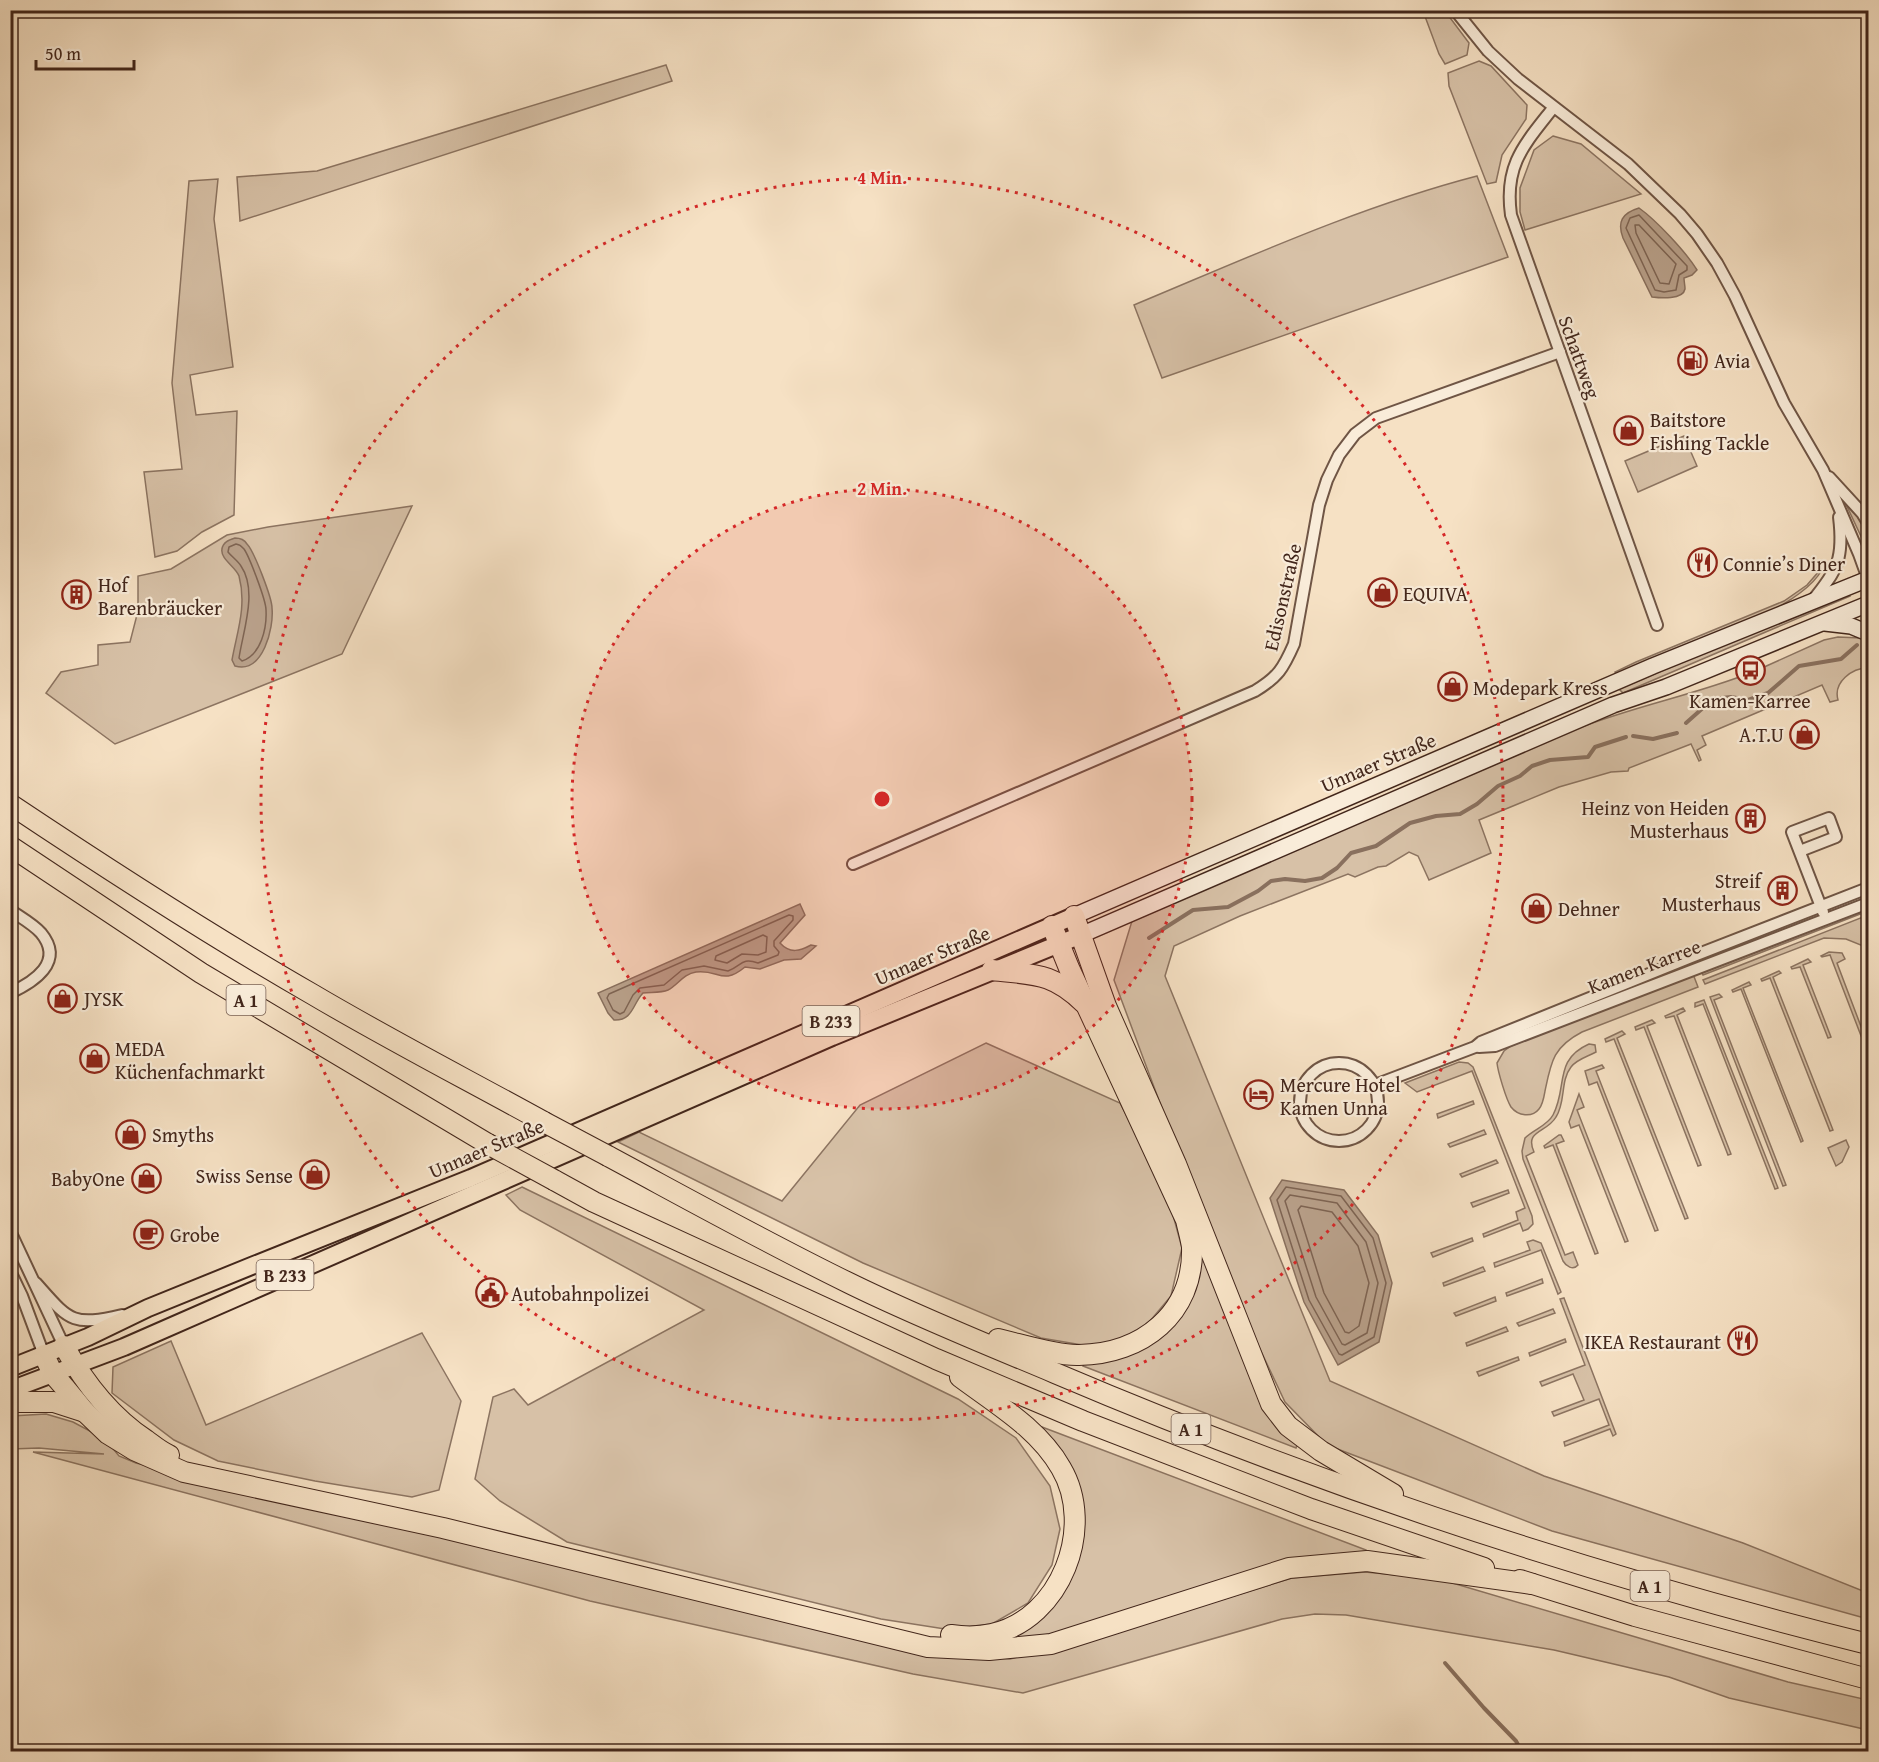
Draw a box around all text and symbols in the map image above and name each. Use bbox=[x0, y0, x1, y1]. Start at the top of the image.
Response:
scale bar bbox=[36, 33, 134, 71]
text: 50 m bbox=[45, 40, 81, 67]
text: 4 Min. bbox=[857, 164, 907, 191]
street label: Schattweg bbox=[1552, 312, 1608, 403]
fuel station icon: Avia bbox=[1677, 344, 1709, 376]
place label: Avia bbox=[1714, 346, 1751, 375]
place label: Baitstore Fishing Tackle bbox=[1650, 405, 1769, 457]
shop icon: Baitstore Fishing Tackle bbox=[1613, 415, 1645, 447]
text: 2 Min. bbox=[857, 475, 907, 502]
street label: Edisonstraße bbox=[1256, 540, 1308, 654]
restaurant icon: Connie’s Diner bbox=[1686, 547, 1718, 579]
place label: Connie’s Diner bbox=[1723, 549, 1845, 578]
place label: Hof Barenbräucker bbox=[98, 570, 222, 622]
shop icon: EQUIVA bbox=[1366, 577, 1398, 609]
building icon: Hof Barenbräucker bbox=[61, 579, 93, 611]
place label: EQUIVA bbox=[1403, 579, 1468, 608]
bus stop icon: Kamen-Karree bbox=[1734, 654, 1766, 686]
shop icon: Modepark Kress bbox=[1436, 671, 1468, 703]
place label: Modepark Kress bbox=[1473, 673, 1608, 702]
place label: Kamen-Karree bbox=[1689, 686, 1811, 715]
shop icon: A.T.U bbox=[1789, 718, 1821, 750]
place label: A.T.U bbox=[1739, 720, 1784, 749]
street label: Unnaer Straße bbox=[1316, 725, 1440, 799]
centre of rings bbox=[872, 789, 892, 809]
place label: Heinz von Heiden Musterhaus bbox=[1581, 793, 1729, 845]
building icon: Heinz von Heiden Musterhaus bbox=[1734, 802, 1766, 834]
place label: Streif Musterhaus bbox=[1662, 866, 1764, 918]
building icon: Streif Musterhaus bbox=[1766, 875, 1798, 907]
shop icon: Dehner bbox=[1521, 892, 1553, 924]
place label: Dehner bbox=[1558, 894, 1620, 923]
street label: Unnaer Straße bbox=[870, 918, 994, 992]
street label: Kamen Karree bbox=[1583, 931, 1705, 1001]
shop icon: JYSK bbox=[47, 982, 79, 1014]
place label: JYSK bbox=[81, 984, 124, 1013]
road number: A 1 bbox=[226, 985, 266, 1015]
road number: B 233 bbox=[802, 1006, 860, 1036]
place label: MEDA Küchenfachmarkt bbox=[115, 1034, 265, 1086]
shop icon: MEDA Küchenfachmarkt bbox=[78, 1043, 110, 1075]
place label: Mercure Hotel Kamen Unna bbox=[1280, 1070, 1401, 1122]
hotel icon: Mercure Hotel Kamen Unna bbox=[1243, 1079, 1275, 1111]
street label: Unnaer Straße bbox=[424, 1111, 548, 1185]
shop icon: Smyths bbox=[115, 1118, 147, 1150]
place label: Smyths bbox=[152, 1120, 214, 1149]
shop icon: Swiss Sense bbox=[298, 1159, 330, 1191]
place label: Swiss Sense bbox=[195, 1161, 293, 1190]
shop icon: BabyOne bbox=[130, 1162, 162, 1194]
place label: BabyOne bbox=[51, 1164, 125, 1193]
cafe icon: Grobe bbox=[133, 1218, 165, 1250]
place label: Grobe bbox=[170, 1220, 220, 1249]
road number: B 233 bbox=[256, 1260, 314, 1290]
public building icon: Autobahnpolizei bbox=[474, 1277, 506, 1309]
place label: Autobahnpolizei bbox=[511, 1279, 650, 1308]
restaurant icon: IKEA Restaurant bbox=[1726, 1325, 1758, 1357]
place label: IKEA Restaurant bbox=[1584, 1327, 1721, 1356]
road number: A 1 bbox=[1172, 1414, 1210, 1444]
road number: A 1 bbox=[1630, 1571, 1670, 1601]

